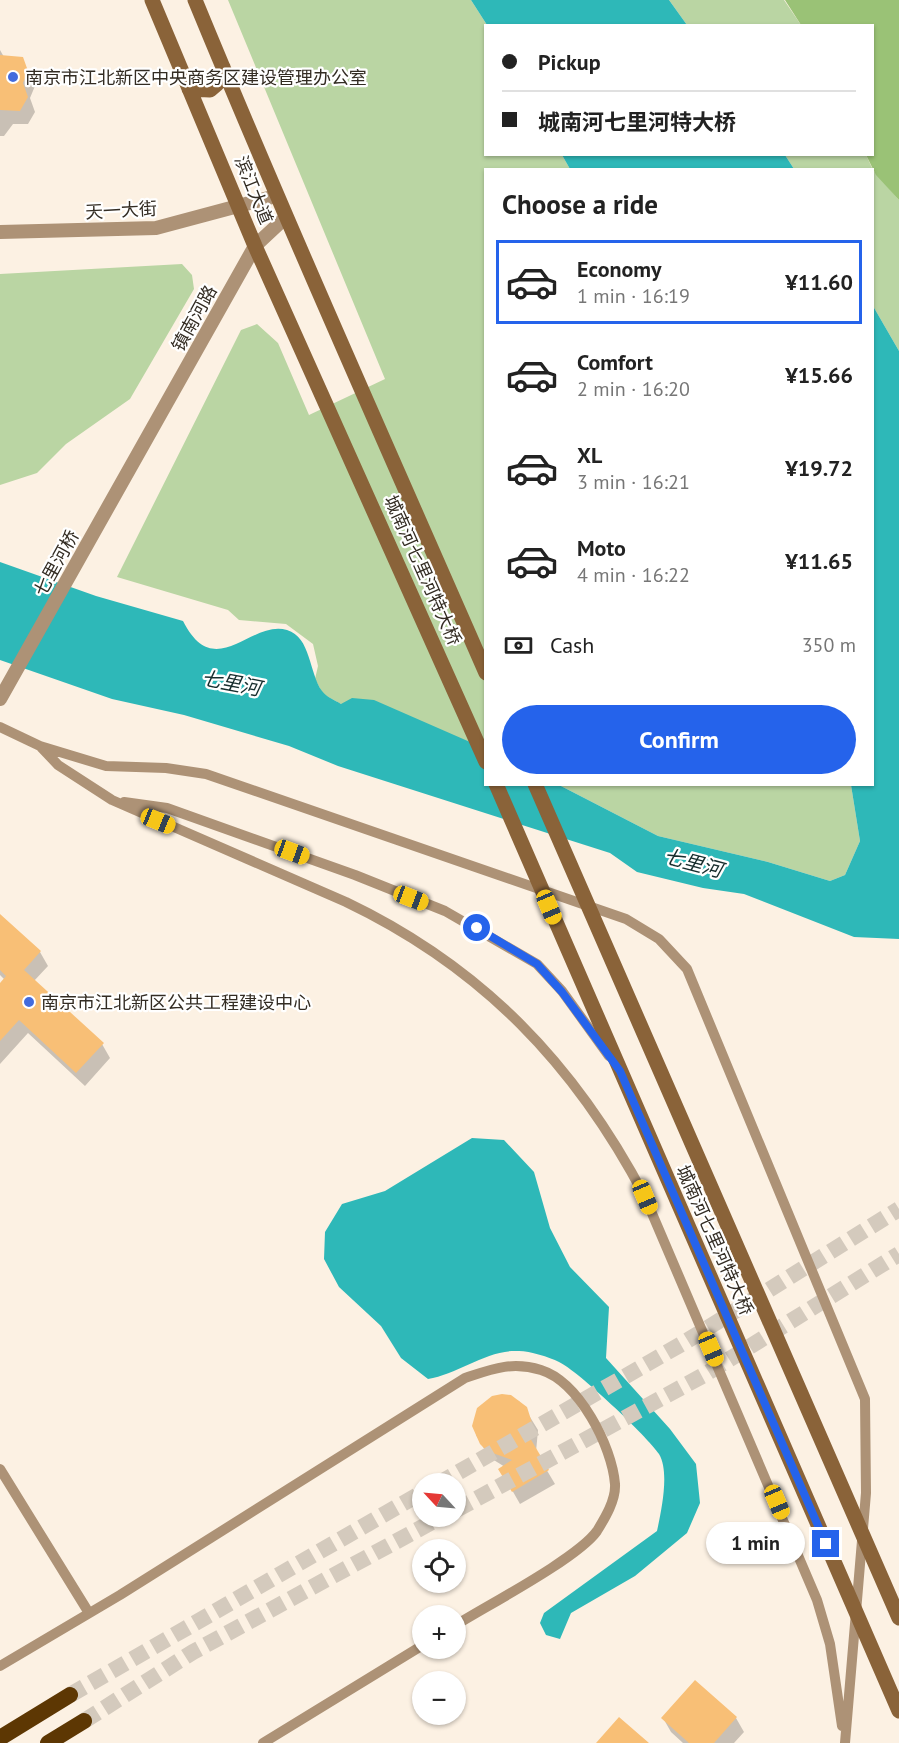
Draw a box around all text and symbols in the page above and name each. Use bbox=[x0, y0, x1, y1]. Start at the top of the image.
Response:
text: Pickup bbox=[538, 48, 601, 76]
place label: 南京市江北新区中央商务区建设管理办公室 bbox=[25, 66, 367, 89]
marker: 南京市江北新区中央商务区建设管理办公室 bbox=[6, 70, 20, 84]
text: 城南河七里河特大桥 bbox=[538, 108, 736, 136]
street label: 滨江大道 bbox=[230, 152, 278, 228]
text: Choose a ride bbox=[502, 187, 658, 221]
street label: 天一大街 bbox=[84, 197, 158, 223]
icon: car bbox=[505, 255, 559, 309]
text: Economy bbox=[577, 255, 661, 283]
text: ¥11.60 bbox=[785, 268, 853, 296]
street label: 镇南河路 bbox=[166, 281, 222, 355]
text: 1 min · 16:19 bbox=[577, 283, 690, 309]
icon: car bbox=[505, 348, 559, 402]
text: Comfort bbox=[577, 348, 653, 376]
text: ¥15.66 bbox=[785, 361, 853, 389]
text: 2 min · 16:20 bbox=[577, 376, 690, 402]
icon: car bbox=[505, 441, 559, 495]
text: XL bbox=[577, 441, 602, 469]
text: ¥19.72 bbox=[785, 454, 853, 482]
text: 3 min · 16:21 bbox=[577, 469, 690, 495]
street label: 城南河七里河特大桥 bbox=[380, 491, 466, 649]
street label: 七里河桥 bbox=[28, 526, 84, 600]
icon: car bbox=[505, 534, 559, 588]
text: Moto bbox=[577, 534, 626, 562]
text: ¥11.65 bbox=[785, 547, 853, 575]
text: 4 min · 16:22 bbox=[577, 562, 690, 588]
icon: cash bbox=[502, 629, 535, 662]
text: Cash bbox=[550, 631, 594, 659]
text: 350 m bbox=[802, 632, 856, 658]
water label: 七里河 bbox=[199, 665, 267, 702]
button: Confirm bbox=[502, 705, 856, 774]
car bbox=[138, 806, 178, 836]
car bbox=[272, 837, 312, 867]
water label: 七里河 bbox=[661, 843, 729, 884]
car bbox=[391, 883, 431, 913]
car bbox=[534, 887, 564, 927]
route start bbox=[463, 914, 490, 941]
place label: 南京市江北新区公共工程建设中心 bbox=[41, 991, 311, 1014]
marker: 南京市江北新区公共工程建设中心 bbox=[22, 995, 36, 1009]
street label: 城南河七里河特大桥 bbox=[672, 1161, 758, 1319]
car bbox=[630, 1177, 660, 1217]
car bbox=[696, 1329, 726, 1369]
north arrow bbox=[412, 1473, 466, 1527]
map controls bbox=[412, 1473, 466, 1725]
car bbox=[762, 1482, 792, 1522]
callout: 1 min bbox=[706, 1523, 805, 1565]
text: 1 min bbox=[731, 1530, 780, 1556]
route end bbox=[812, 1530, 839, 1557]
button: locate bbox=[412, 1539, 466, 1593]
button: + bbox=[412, 1605, 466, 1659]
button: − bbox=[412, 1671, 466, 1725]

